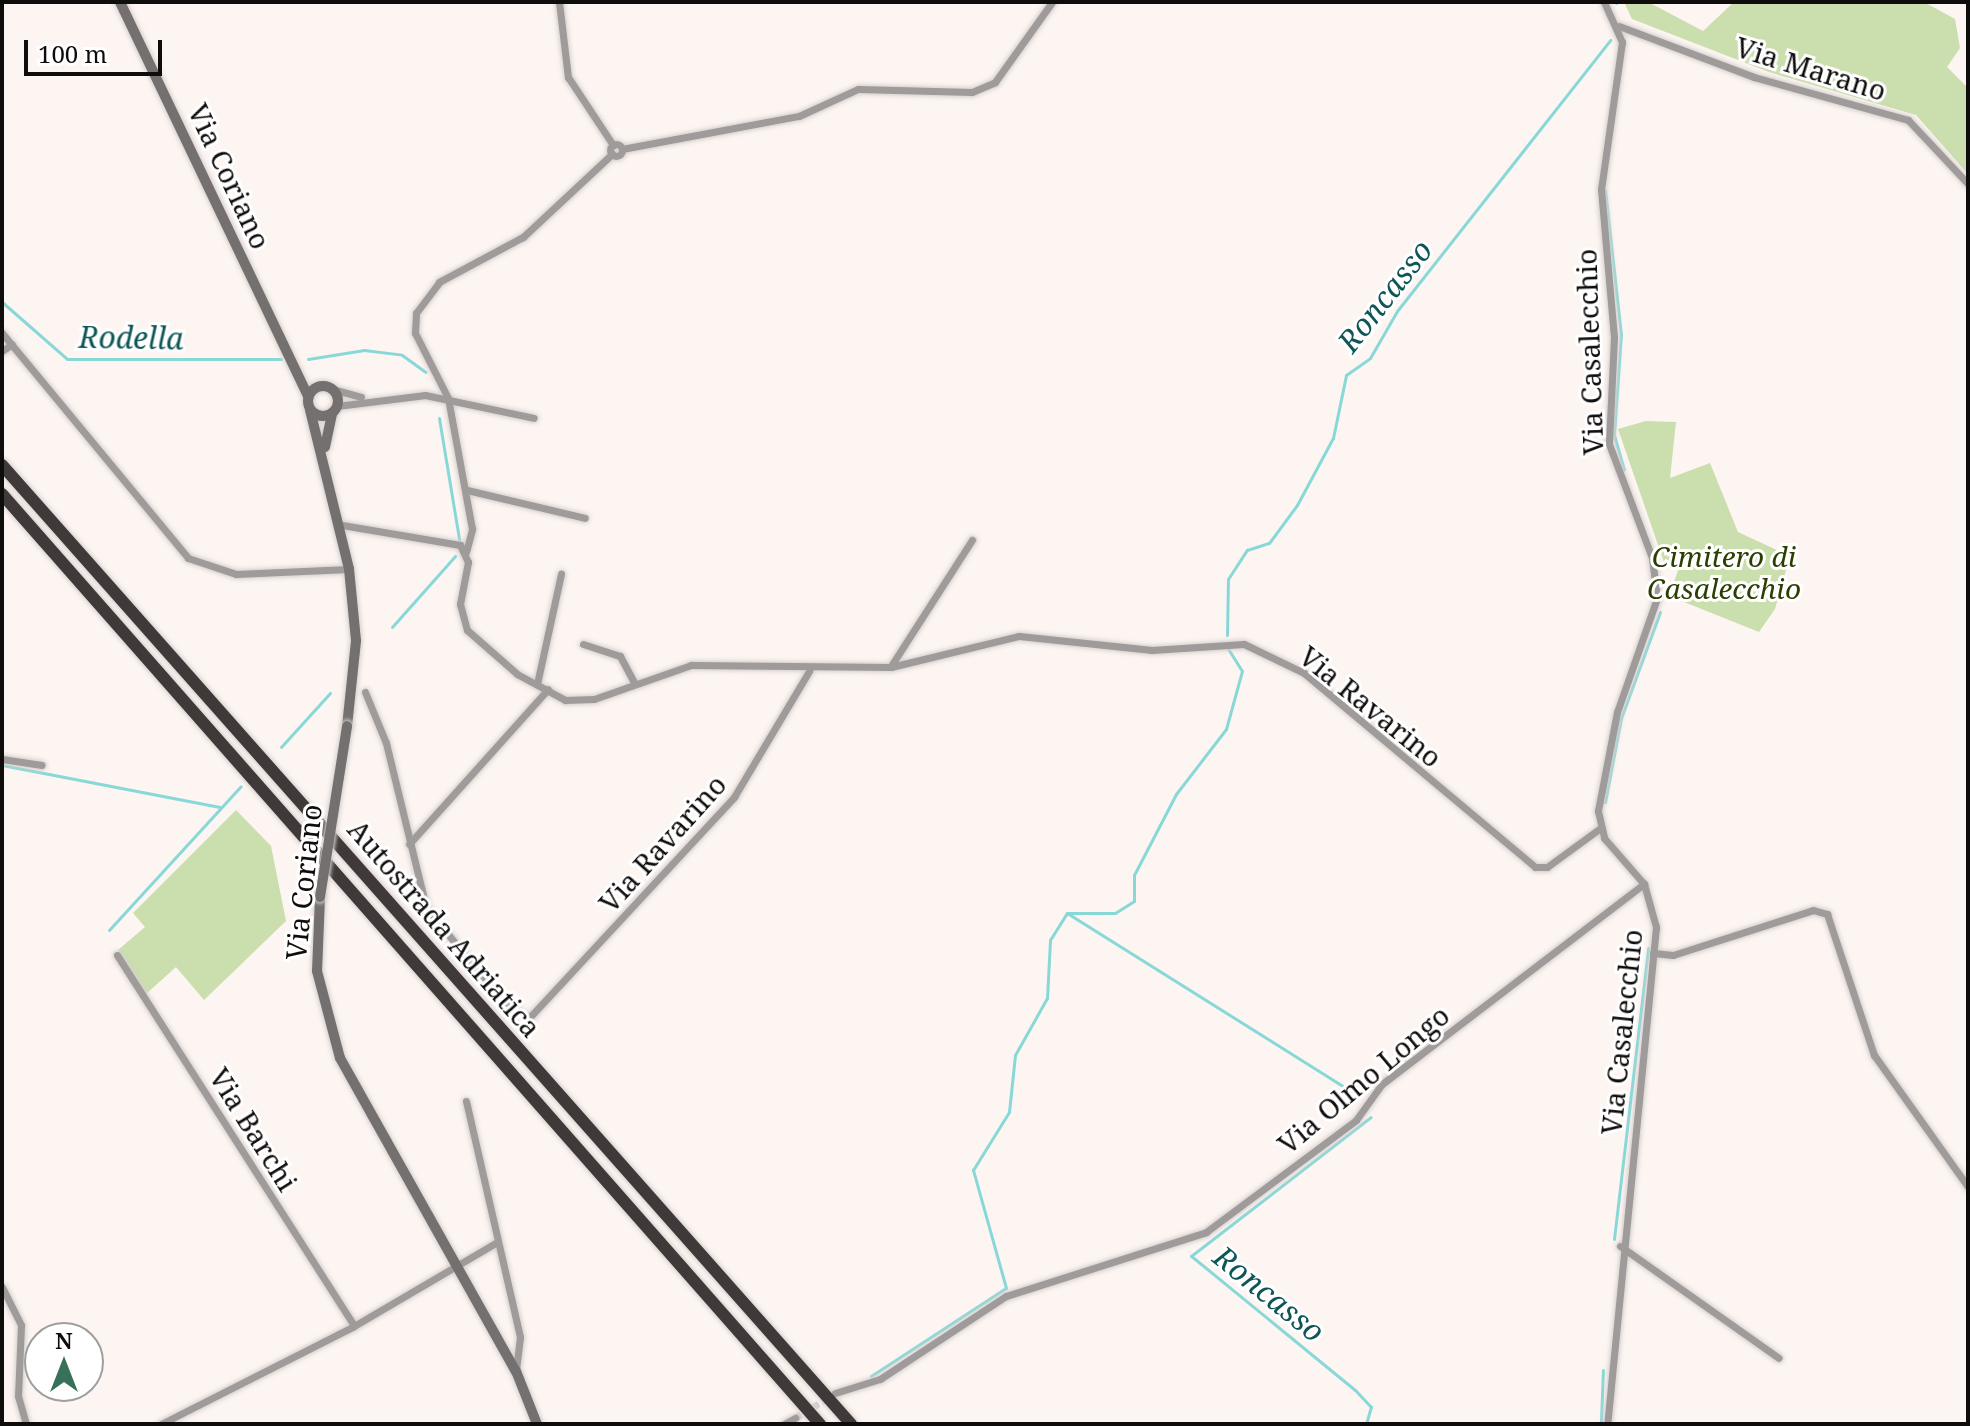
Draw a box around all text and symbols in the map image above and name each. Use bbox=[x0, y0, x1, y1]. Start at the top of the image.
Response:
scale bar bbox=[28, 24, 166, 74]
street label: Via Marano bbox=[1732, 29, 1890, 107]
text: 100 m bbox=[38, 37, 107, 70]
street label: Via Coriano bbox=[182, 98, 278, 254]
water label: Roncasso bbox=[1330, 233, 1440, 359]
street label: Via Casalecchio bbox=[1569, 248, 1609, 456]
water label: Rodella bbox=[78, 319, 184, 357]
park label: Cimitero di Casalecchio bbox=[1647, 539, 1801, 605]
street label: Via Ravarino bbox=[1293, 638, 1449, 774]
street label: Via Ravarino bbox=[592, 767, 732, 919]
street label: Via Coriano bbox=[278, 802, 328, 962]
street label: Autostrada Adriatica bbox=[342, 813, 548, 1043]
street label: Via Casalecchio bbox=[1594, 928, 1648, 1136]
street label: Via Olmo Longo bbox=[1271, 998, 1455, 1160]
street label: Via Barchi bbox=[203, 1061, 305, 1197]
water label: Roncasso bbox=[1206, 1238, 1332, 1350]
north arrow bbox=[24, 1322, 104, 1402]
text: N bbox=[55, 1325, 73, 1355]

